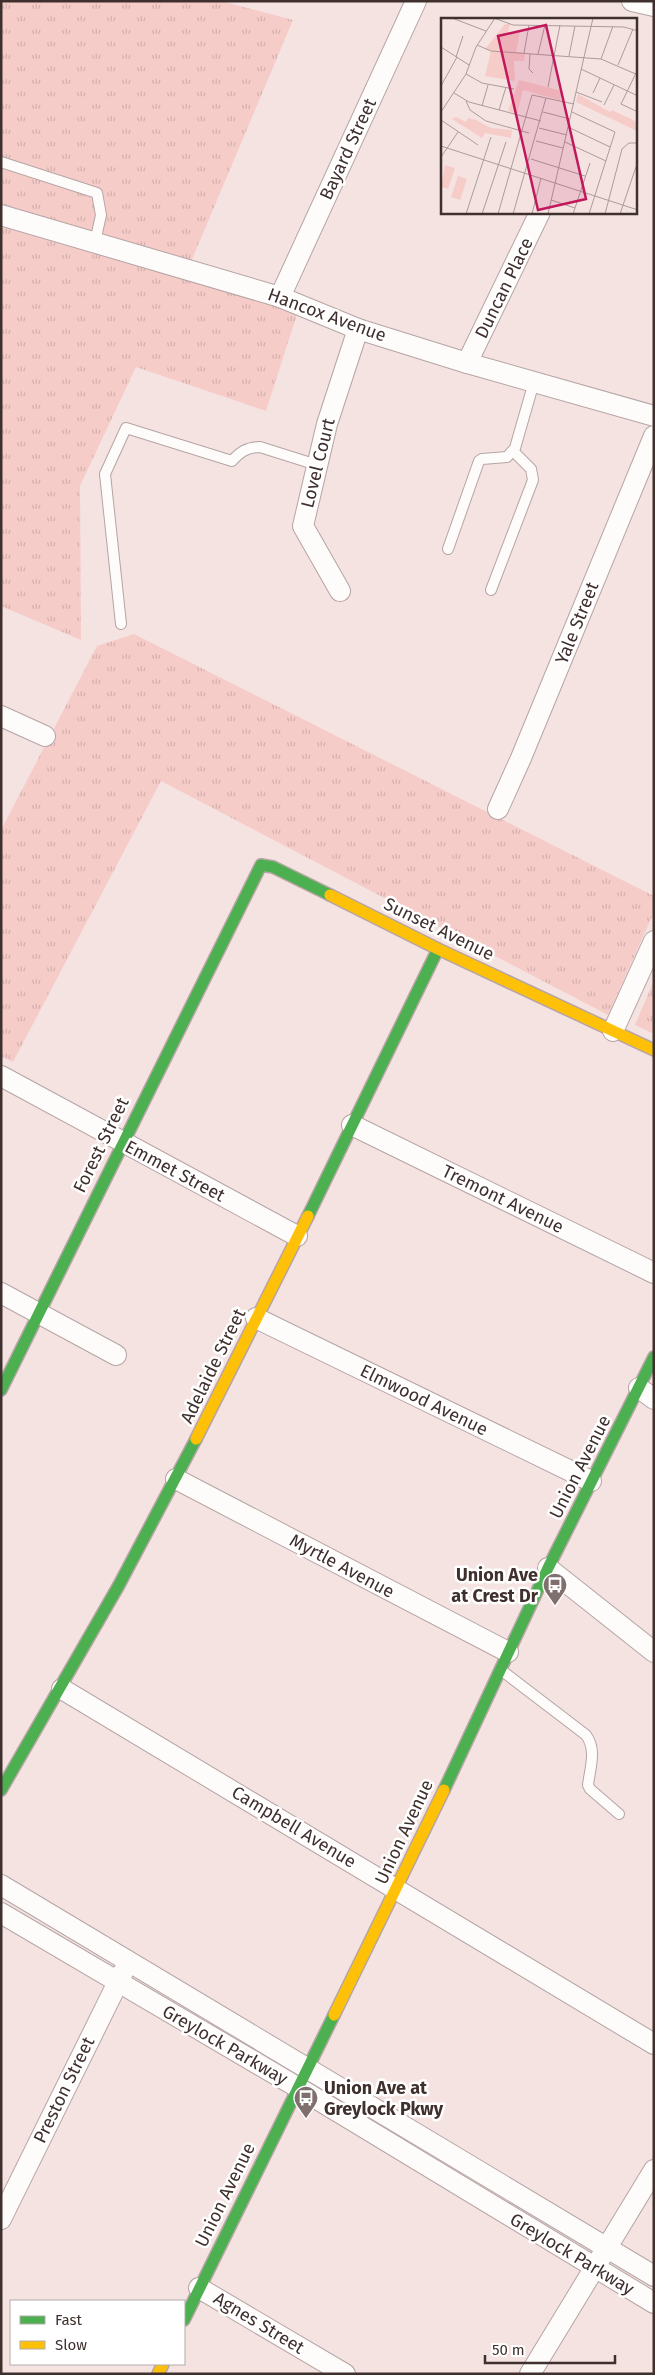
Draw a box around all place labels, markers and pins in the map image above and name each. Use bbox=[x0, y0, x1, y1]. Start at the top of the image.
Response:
place label: Union Ave at Crest Dr bbox=[451, 1564, 539, 1607]
bus stop icon: Union Ave at Crest Dr bbox=[542, 1572, 568, 1606]
place label: Union Ave at Greylock Pkwy bbox=[324, 2077, 444, 2120]
bus stop icon: Union Ave at Greylock Pkwy bbox=[293, 2085, 319, 2119]

